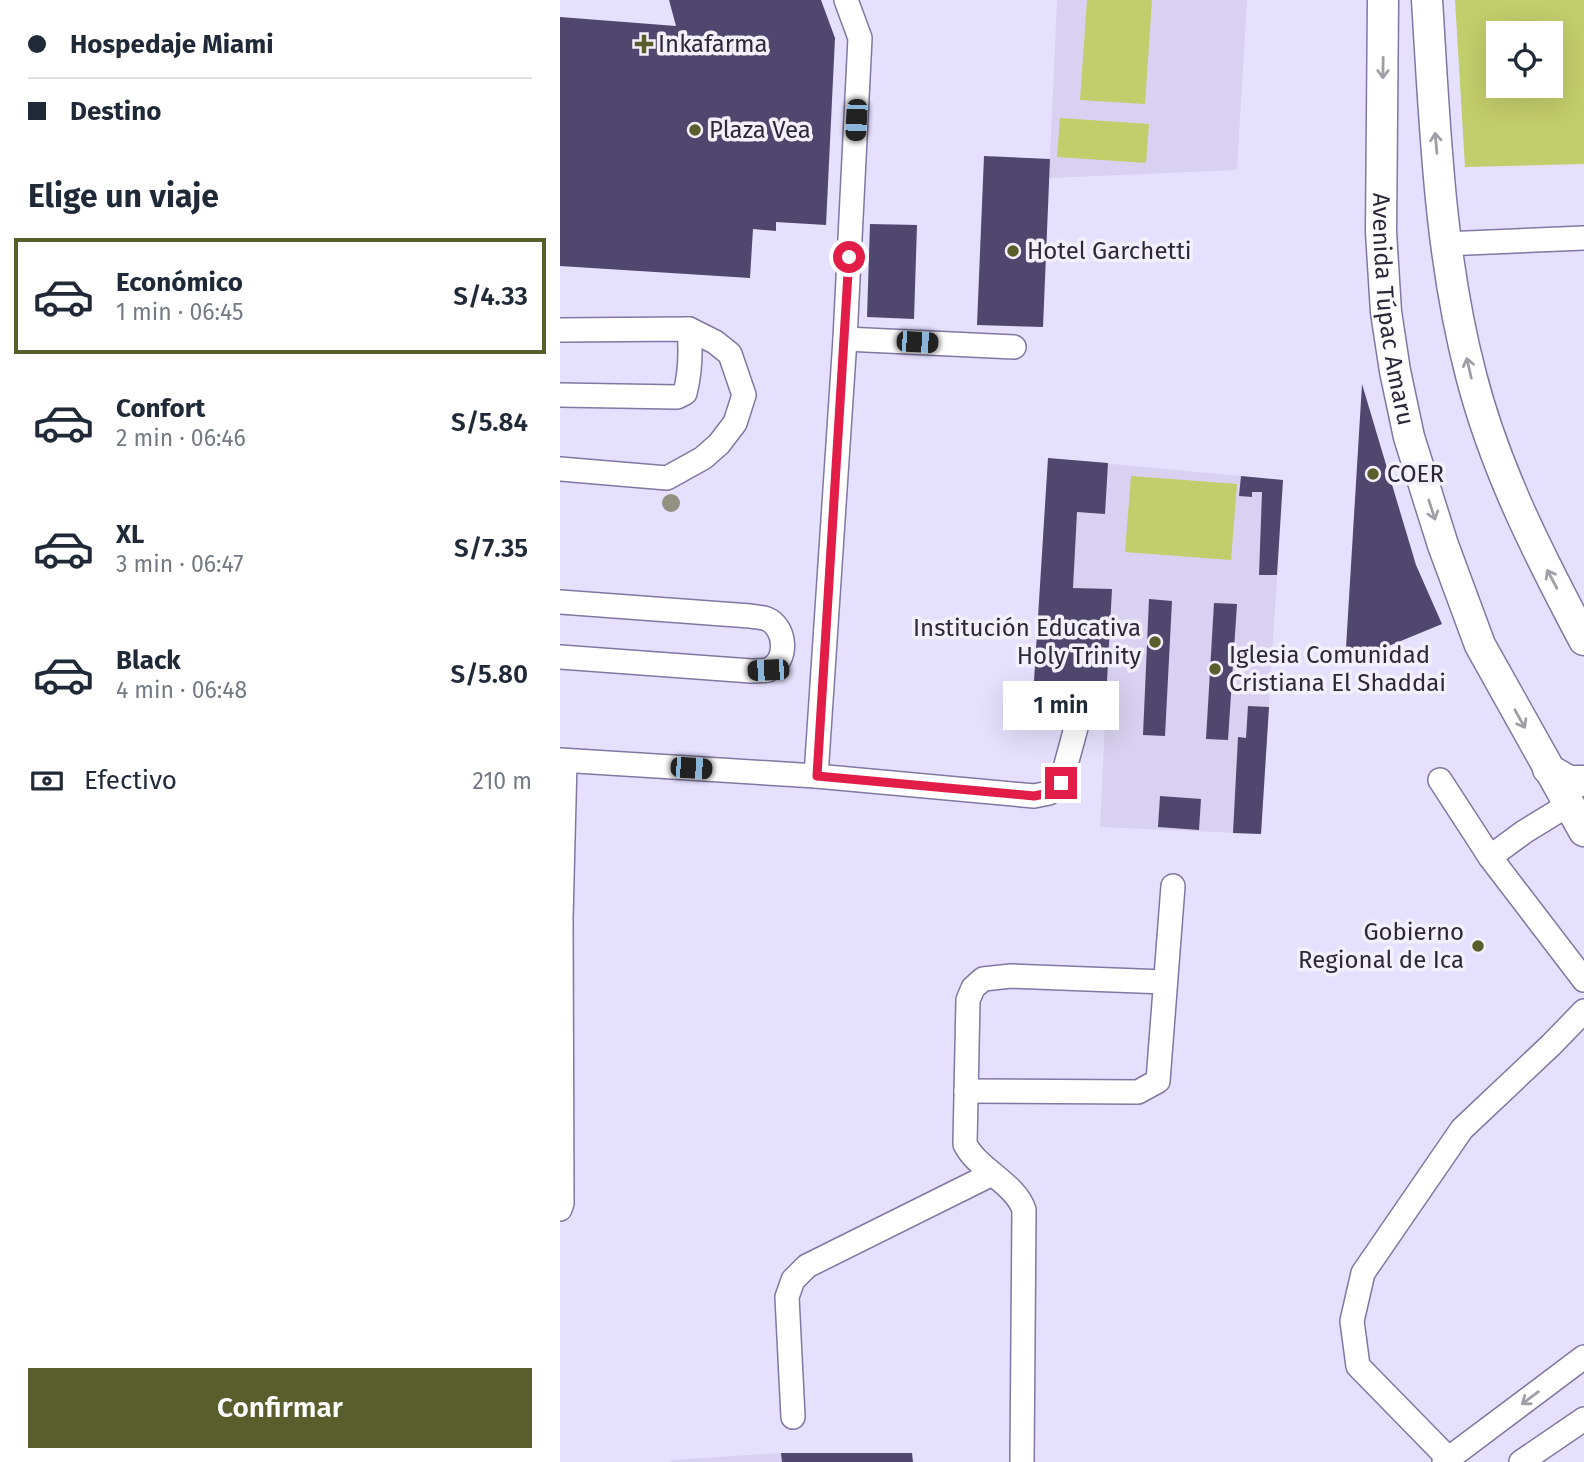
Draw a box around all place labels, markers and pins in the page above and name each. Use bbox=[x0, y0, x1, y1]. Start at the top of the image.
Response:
place label: Inkafarma bbox=[658, 30, 768, 58]
marker: Inkafarma bbox=[636, 36, 652, 52]
place label: Plaza Vea bbox=[709, 116, 811, 144]
marker: Plaza Vea bbox=[687, 122, 703, 138]
place label: Hotel Garchetti bbox=[1027, 237, 1192, 265]
marker: Hotel Garchetti bbox=[1005, 243, 1021, 259]
place label: COER bbox=[1387, 460, 1444, 488]
marker: COER bbox=[1365, 466, 1381, 482]
place label: Institución Educativa Holy Trinity bbox=[913, 614, 1141, 670]
marker: Institución Educativa Holy Trinity bbox=[1147, 634, 1163, 650]
place label: Iglesia Comunidad Cristiana El Shaddai bbox=[1229, 641, 1446, 697]
marker: Iglesia Comunidad Cristiana El Shaddai bbox=[1207, 661, 1223, 677]
place label: Gobierno Regional de Ica bbox=[1298, 918, 1464, 974]
marker: Gobierno Regional de Ica bbox=[1470, 938, 1486, 954]

